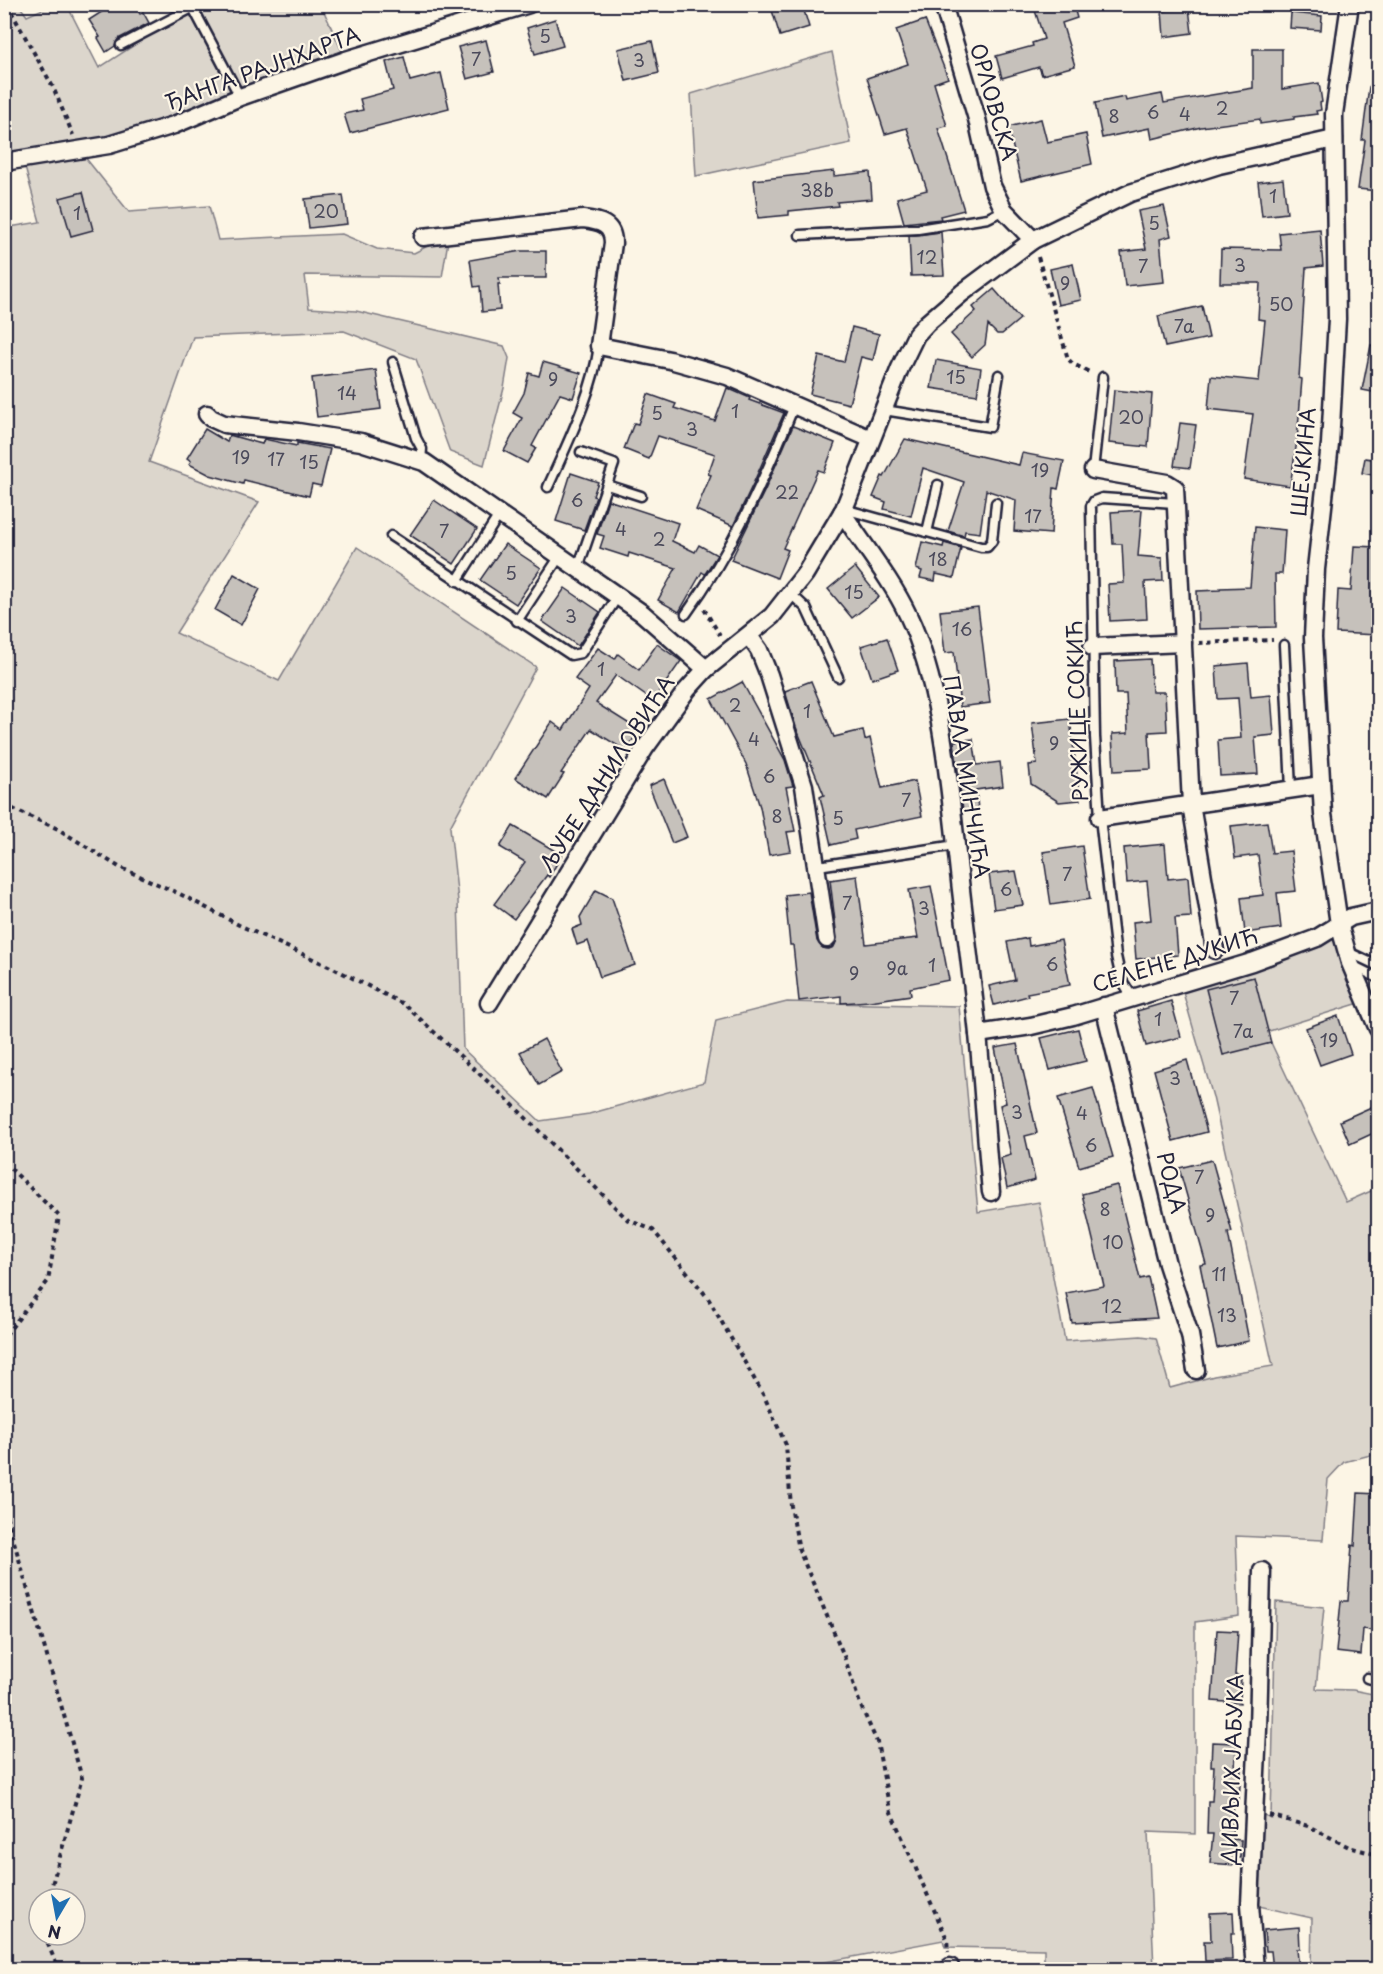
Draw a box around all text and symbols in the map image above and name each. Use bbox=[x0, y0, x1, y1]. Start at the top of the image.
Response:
street label: ЂАНГА РАЈНХАРТА bbox=[160, 17, 364, 117]
house number: 5 bbox=[539, 22, 551, 49]
street label: ОРЛОВСКА bbox=[963, 39, 1027, 164]
house number: 7 bbox=[471, 45, 481, 72]
house number: 3 bbox=[633, 46, 645, 73]
house number: 2 bbox=[1216, 94, 1228, 121]
house number: 6 bbox=[1147, 98, 1159, 125]
house number: 4 bbox=[1179, 100, 1191, 127]
house number: 8 bbox=[1108, 102, 1120, 129]
house number: 38b bbox=[800, 176, 834, 203]
house number: 1 bbox=[1269, 182, 1277, 209]
house number: 20 bbox=[313, 197, 339, 224]
house number: 1 bbox=[73, 199, 81, 226]
house number: 5 bbox=[1148, 209, 1160, 236]
house number: 12 bbox=[917, 243, 937, 270]
house number: 3 bbox=[1234, 251, 1246, 278]
house number: 7 bbox=[1138, 252, 1148, 279]
house number: 9 bbox=[1060, 269, 1070, 296]
house number: 50 bbox=[1269, 290, 1293, 317]
house number: 7a bbox=[1174, 312, 1195, 339]
house number: 15 bbox=[946, 363, 966, 390]
house number: 9 bbox=[548, 365, 558, 392]
house number: 14 bbox=[337, 379, 357, 406]
house number: 1 bbox=[731, 397, 739, 424]
house number: 5 bbox=[651, 399, 663, 426]
house number: 20 bbox=[1118, 403, 1144, 430]
street label: ШЕЈКИНА bbox=[1281, 406, 1323, 518]
house number: 3 bbox=[686, 415, 698, 442]
house number: 19 bbox=[232, 443, 250, 470]
house number: 17 bbox=[267, 445, 285, 472]
house number: 15 bbox=[299, 448, 319, 475]
house number: 19 bbox=[1031, 456, 1049, 483]
house number: 22 bbox=[775, 478, 799, 505]
house number: 6 bbox=[571, 486, 583, 513]
house number: 17 bbox=[1024, 502, 1042, 529]
house number: 4 bbox=[615, 515, 627, 542]
house number: 7 bbox=[439, 517, 449, 544]
house number: 2 bbox=[653, 525, 665, 552]
house number: 18 bbox=[928, 545, 948, 572]
house number: 5 bbox=[505, 559, 517, 586]
house number: 15 bbox=[844, 578, 864, 605]
house number: 3 bbox=[565, 602, 577, 629]
house number: 16 bbox=[952, 615, 972, 642]
street label: РУЖИЦЕ СОКИЋ bbox=[1057, 620, 1095, 802]
house number: 1 bbox=[597, 655, 605, 682]
street label: ЉУБЕ ДАНИЛОВИЋА bbox=[530, 668, 681, 878]
street label: ПАВЛА МИНЧИЋА bbox=[936, 673, 1000, 880]
house number: 2 bbox=[729, 691, 741, 718]
house number: 1 bbox=[803, 697, 811, 724]
house number: 4 bbox=[748, 725, 760, 752]
house number: 9 bbox=[1049, 729, 1059, 756]
house number: 6 bbox=[763, 762, 775, 789]
house number: 7 bbox=[901, 786, 911, 813]
house number: 8 bbox=[771, 802, 783, 829]
house number: 5 bbox=[832, 804, 844, 831]
house number: 7 bbox=[1062, 860, 1072, 887]
house number: 6 bbox=[1000, 875, 1012, 902]
house number: 7 bbox=[842, 889, 852, 916]
house number: 3 bbox=[918, 894, 930, 921]
street label: СЕЛЕНЕ ДУКИЋ bbox=[1088, 919, 1261, 999]
house number: 6 bbox=[1046, 950, 1058, 977]
house number: 1 bbox=[928, 951, 936, 978]
house number: 9a bbox=[886, 954, 908, 981]
house number: 9 bbox=[849, 959, 859, 986]
house number: 7 bbox=[1229, 984, 1239, 1011]
house number: 1 bbox=[1154, 1005, 1162, 1032]
house number: 7a bbox=[1233, 1017, 1254, 1044]
house number: 19 bbox=[1320, 1026, 1338, 1053]
house number: 3 bbox=[1169, 1064, 1181, 1091]
house number: 3 bbox=[1011, 1098, 1023, 1125]
house number: 4 bbox=[1076, 1099, 1088, 1126]
house number: 6 bbox=[1085, 1131, 1097, 1158]
street label: РОДА bbox=[1150, 1149, 1196, 1217]
house number: 7 bbox=[1194, 1163, 1204, 1190]
house number: 8 bbox=[1099, 1195, 1111, 1222]
house number: 9 bbox=[1205, 1201, 1215, 1228]
house number: 10 bbox=[1102, 1228, 1124, 1255]
house number: 11 bbox=[1211, 1260, 1227, 1287]
house number: 12 bbox=[1102, 1292, 1122, 1319]
house number: 13 bbox=[1217, 1301, 1237, 1328]
street label: ДИВЉИХ ЈАБУКА bbox=[1212, 1673, 1250, 1866]
north arrow bbox=[27, 1887, 87, 1947]
text: N bbox=[46, 1920, 63, 1946]

